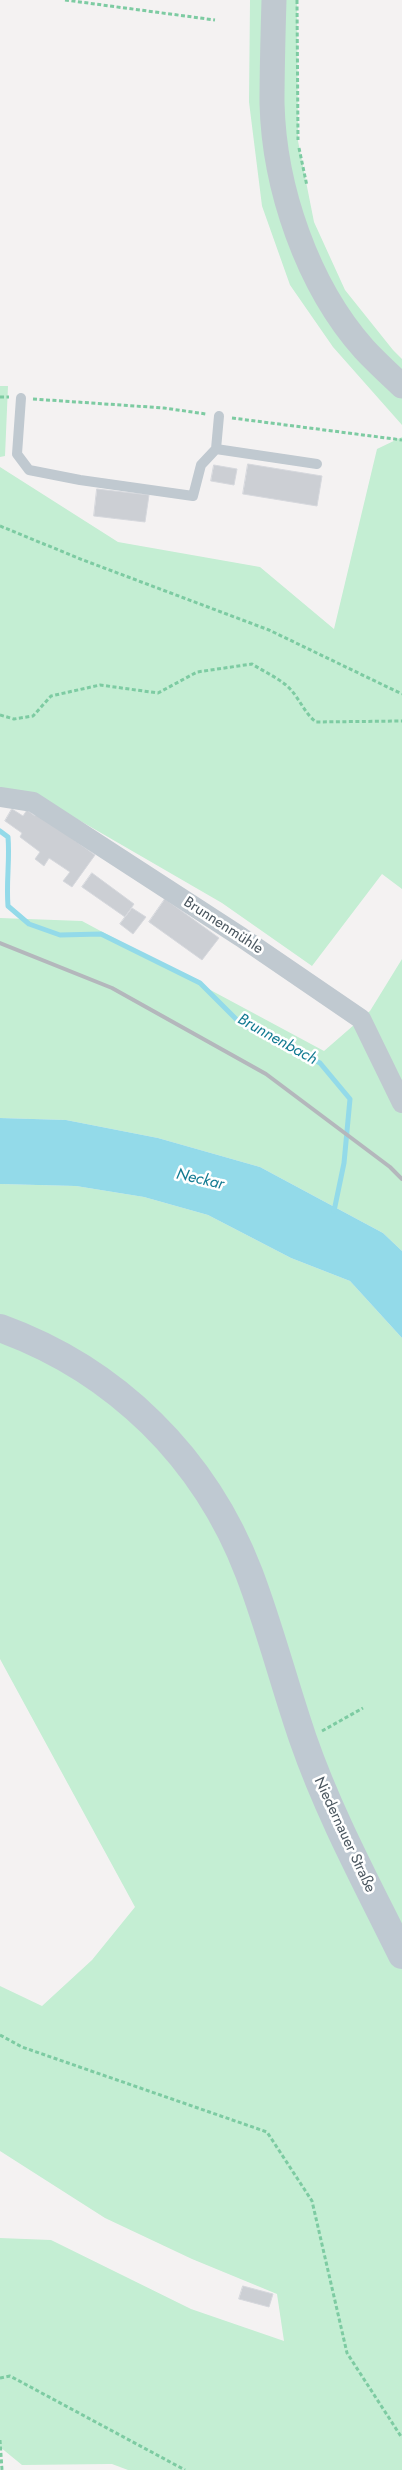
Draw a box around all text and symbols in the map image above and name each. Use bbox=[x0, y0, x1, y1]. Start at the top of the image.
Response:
street label: Brunnenmühle bbox=[180, 894, 266, 958]
water label: Brunnenbach bbox=[234, 1010, 320, 1070]
water label: Neckar bbox=[174, 1165, 226, 1195]
street label: Niedernauer Straße bbox=[309, 1774, 379, 1896]

